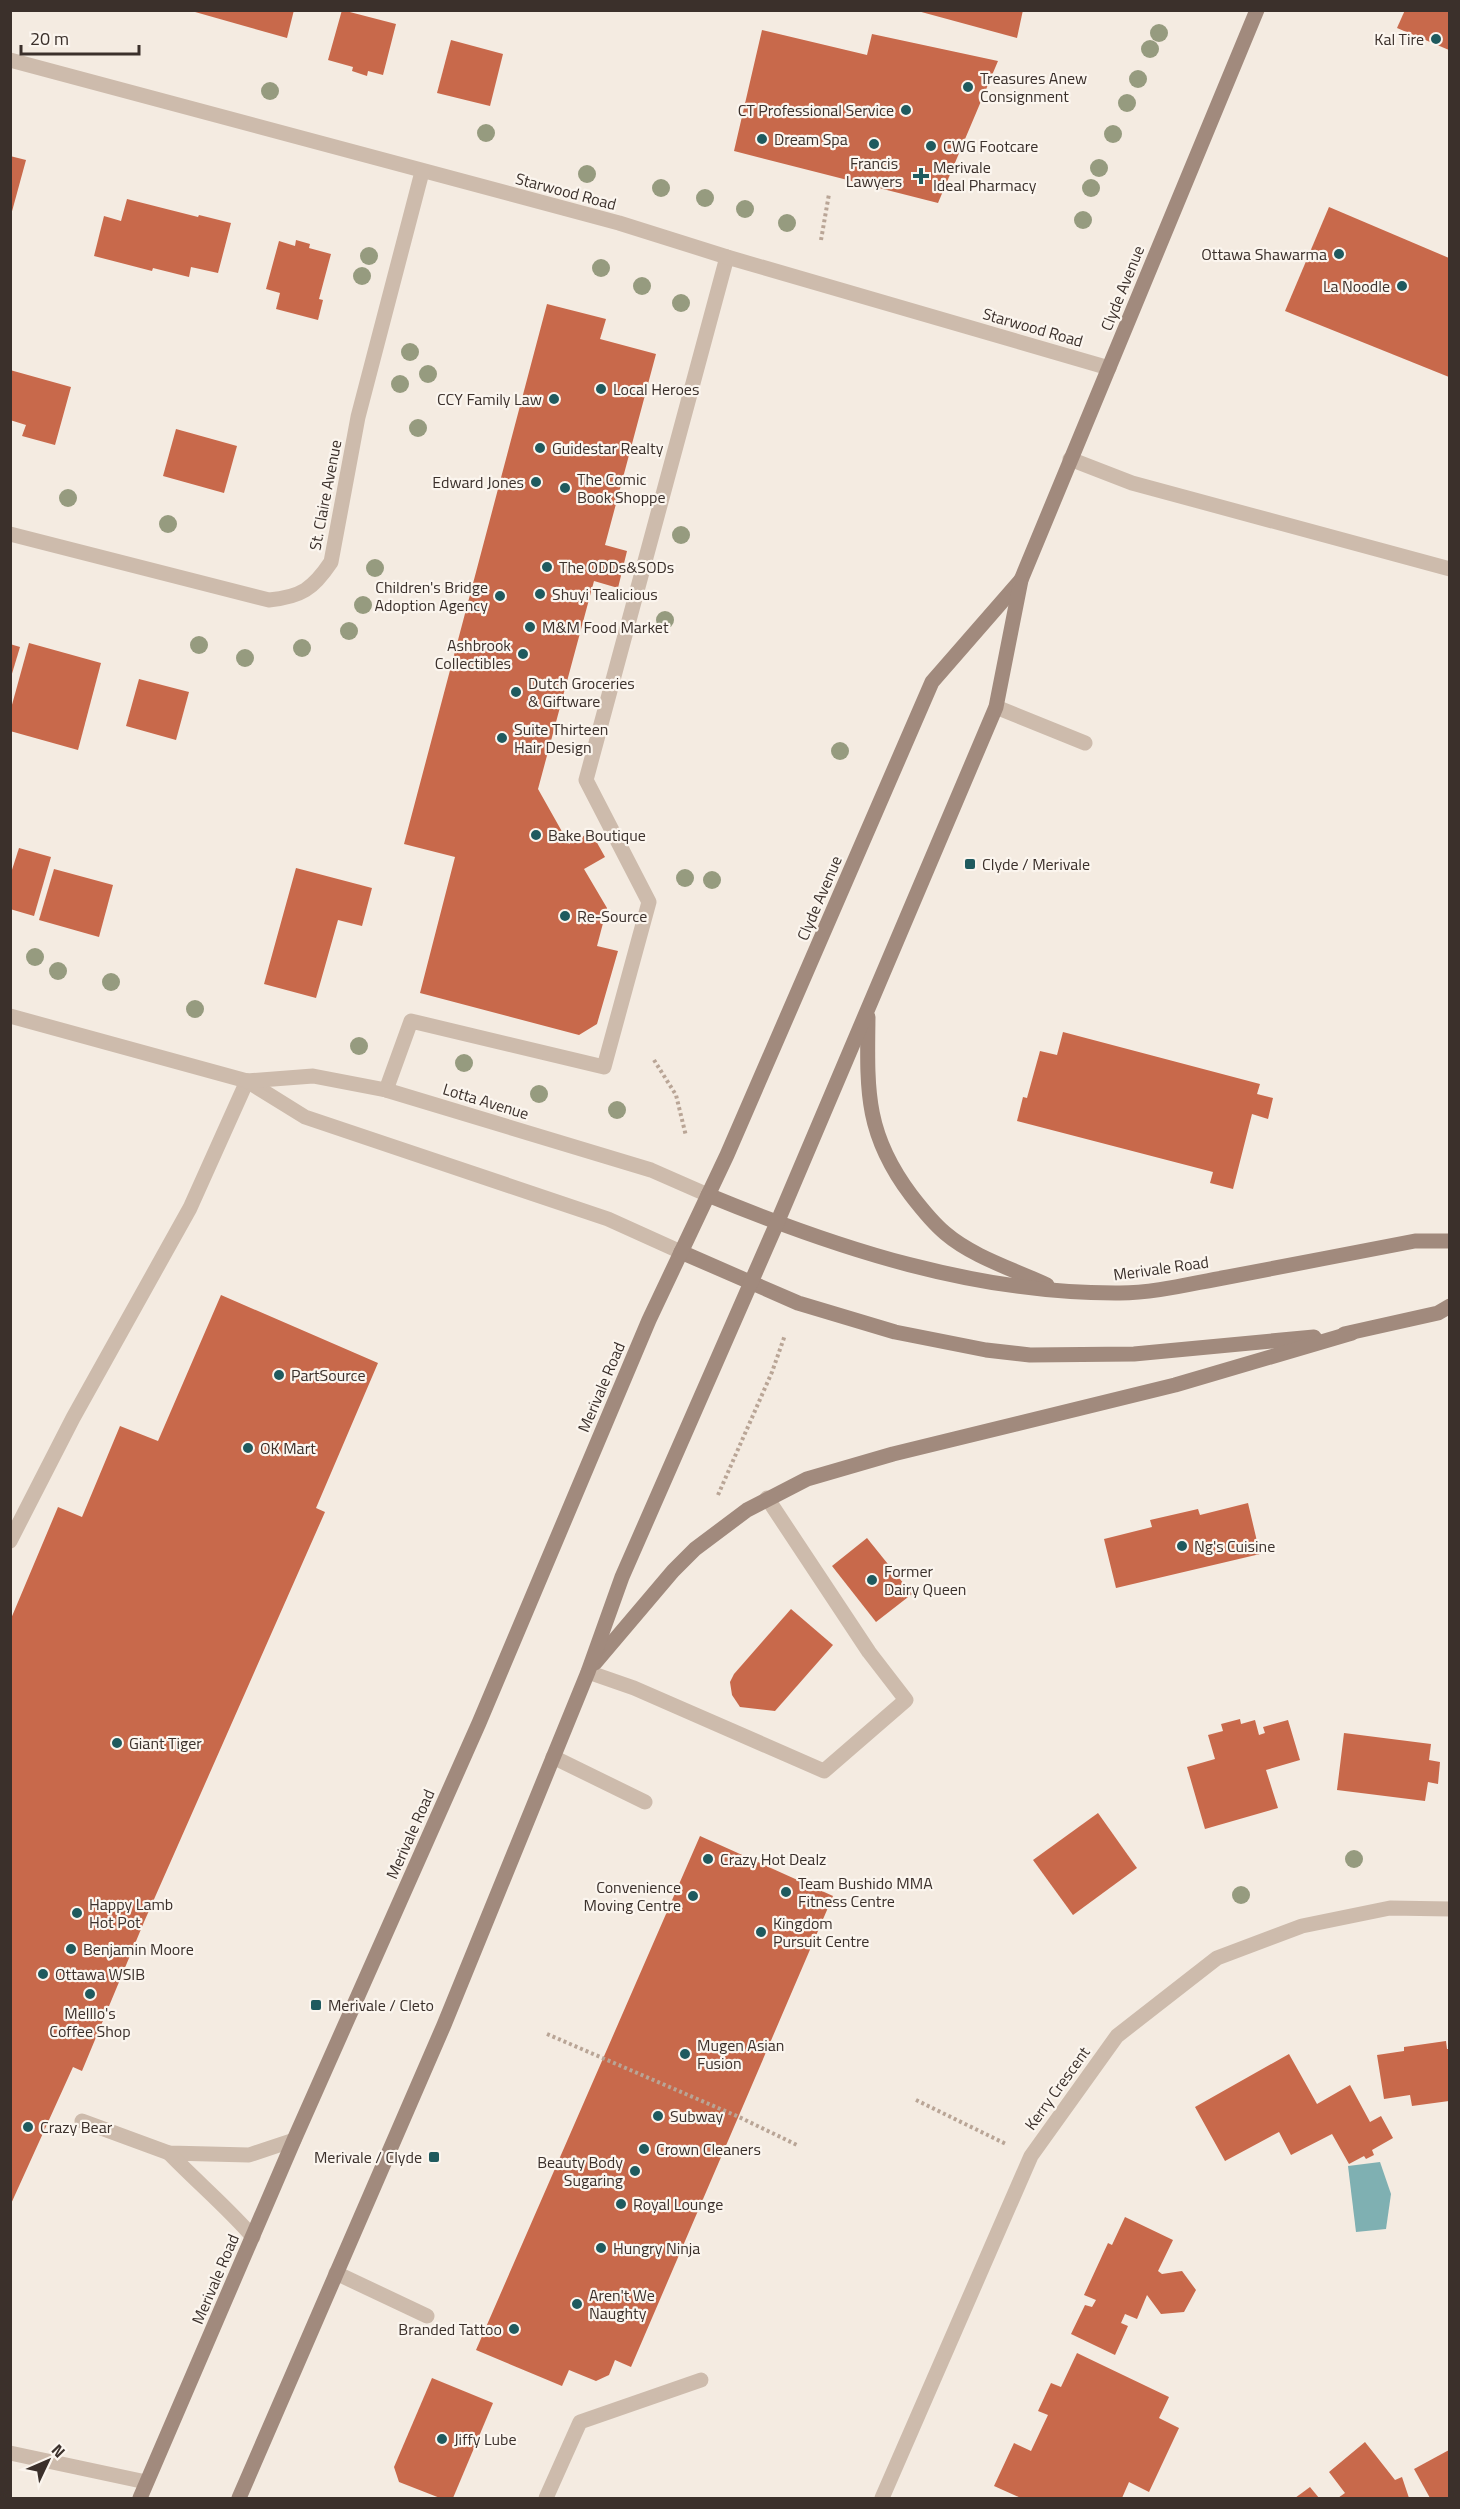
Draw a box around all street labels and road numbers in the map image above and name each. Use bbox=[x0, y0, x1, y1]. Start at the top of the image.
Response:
street label: Starwood Road bbox=[513, 166, 619, 216]
street label: Clyde Avenue bbox=[1094, 242, 1150, 334]
street label: Starwood Road bbox=[980, 301, 1086, 353]
street label: St. Claire Avenue bbox=[303, 438, 347, 552]
street label: Clyde Avenue bbox=[790, 852, 848, 944]
street label: Lotta Avenue bbox=[440, 1077, 532, 1125]
street label: Merivale Road bbox=[1112, 1249, 1210, 1287]
street label: Merivale Road bbox=[571, 1338, 631, 1436]
street label: Merivale Road bbox=[380, 1785, 440, 1883]
street label: Kerry Crescent bbox=[1019, 2041, 1096, 2135]
street label: Merivale Road bbox=[185, 2230, 245, 2328]

